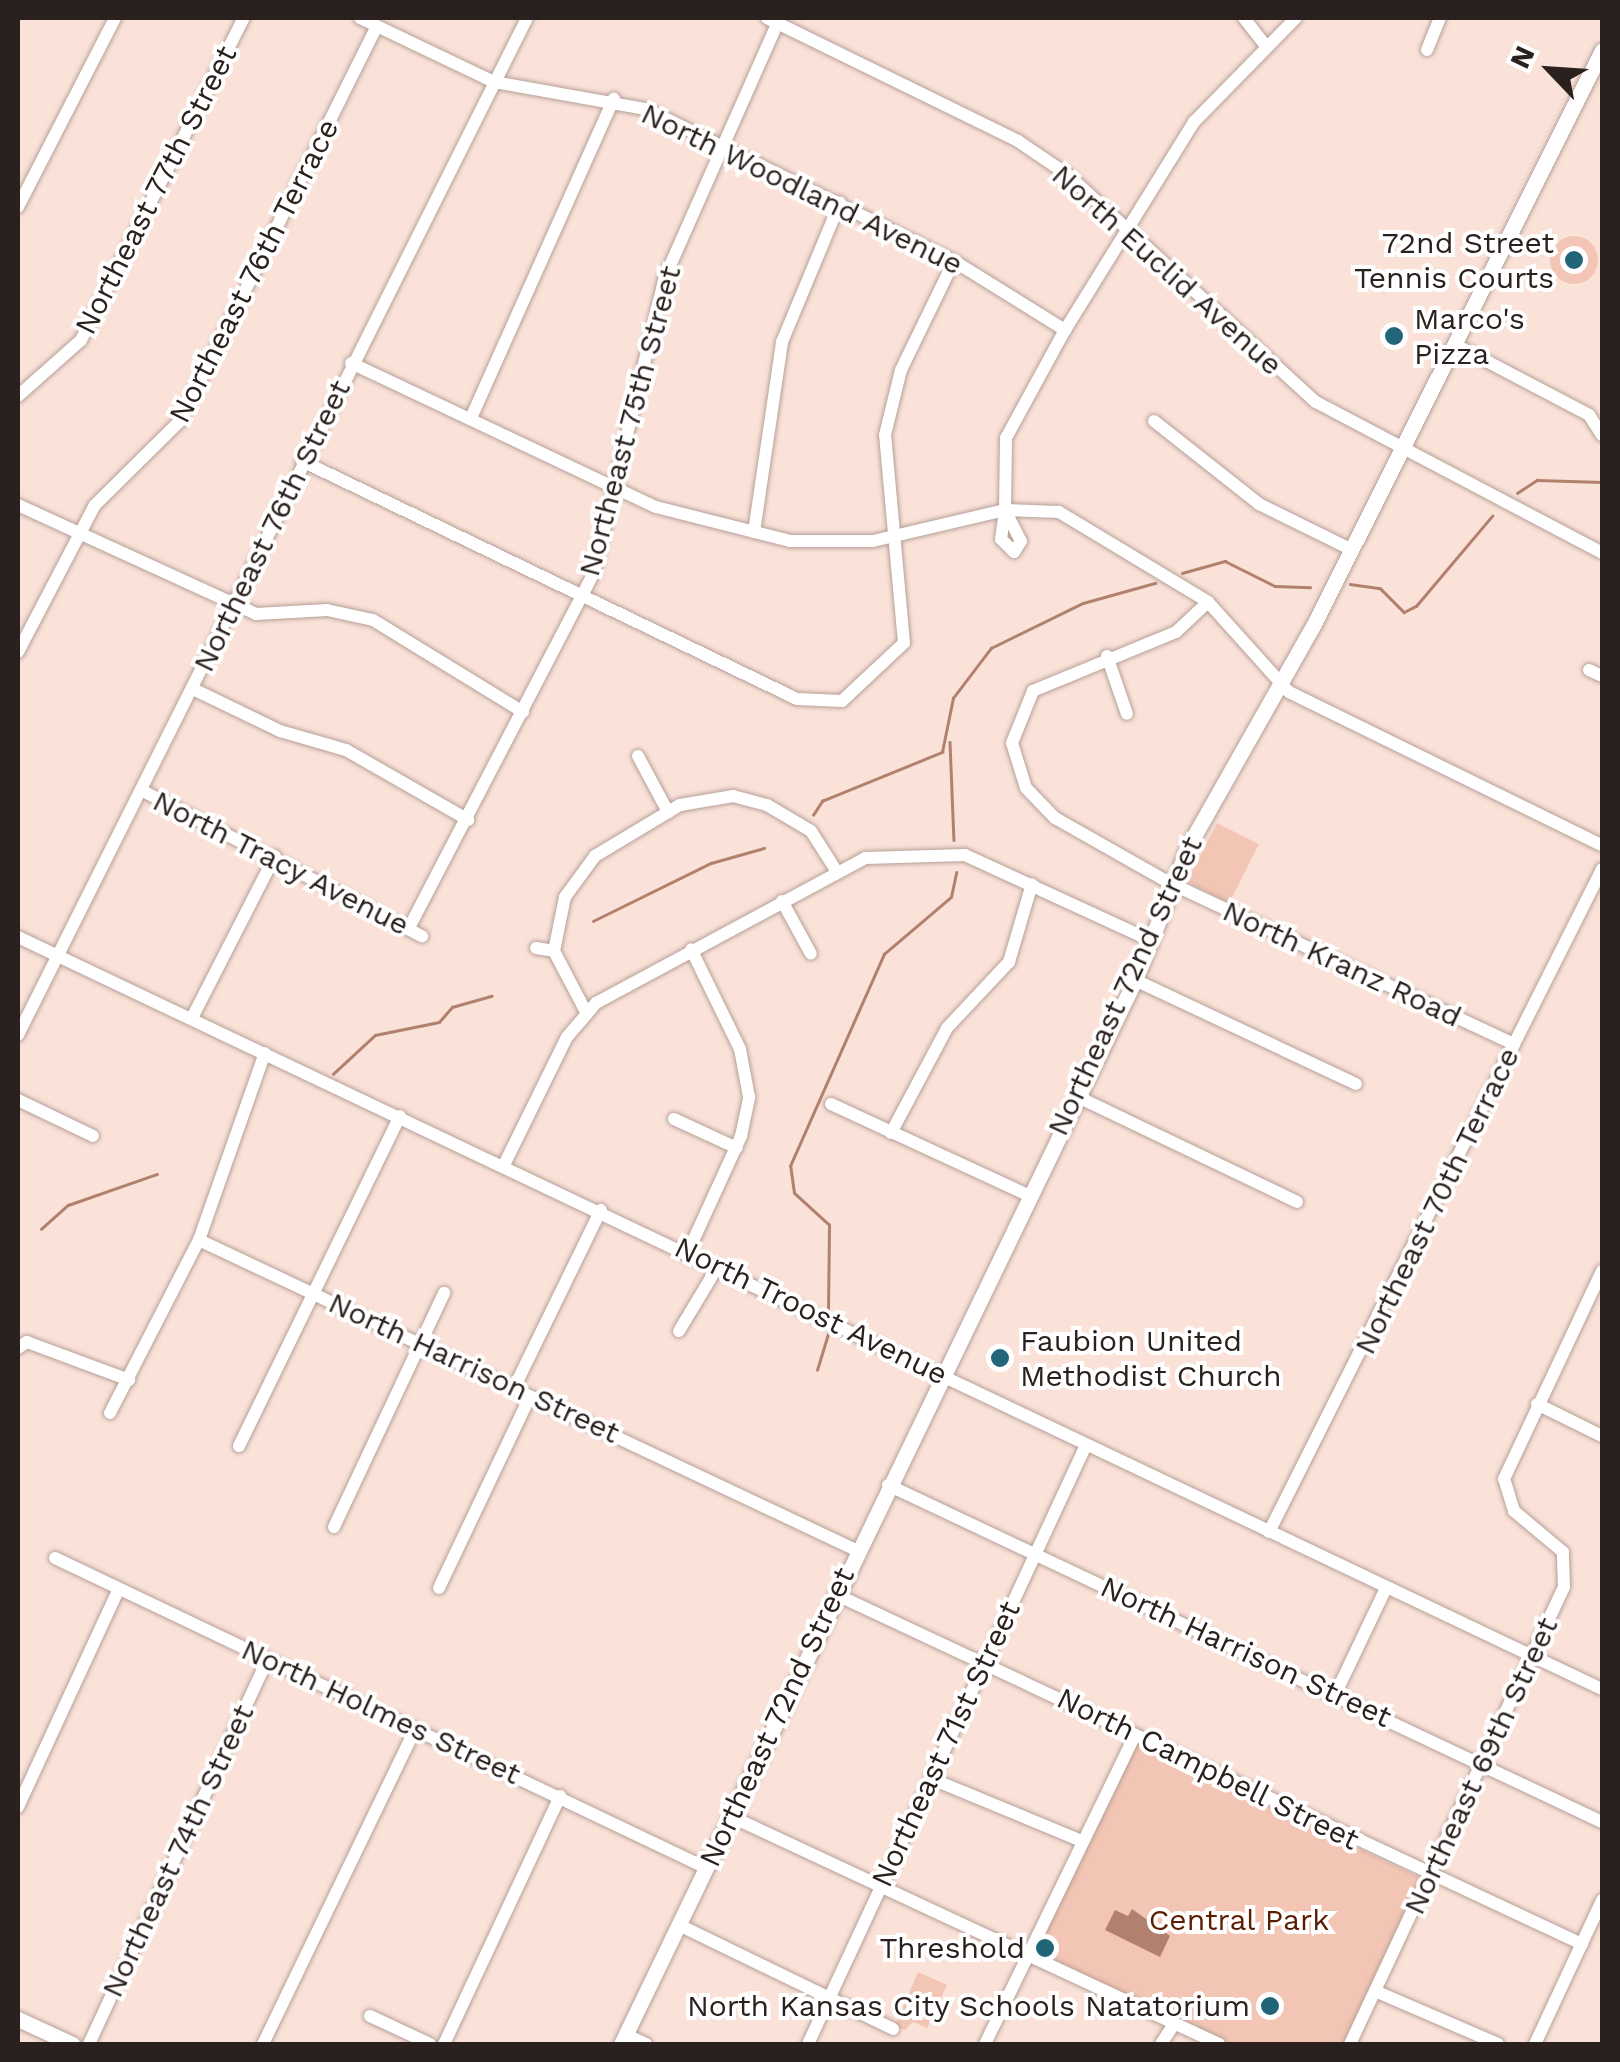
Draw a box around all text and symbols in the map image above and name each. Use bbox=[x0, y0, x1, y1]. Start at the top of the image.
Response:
north arrow bbox=[1500, 20, 1600, 120]
street label: Northeast 77th Street bbox=[67, 39, 245, 341]
text: N bbox=[1503, 41, 1542, 73]
street label: North Woodland Avenue bbox=[635, 95, 969, 283]
street label: Northeast 76th Terrace bbox=[161, 112, 347, 430]
street label: North Euclid Avenue bbox=[1044, 157, 1290, 383]
place label: 72nd Street Tennis Courts bbox=[1354, 225, 1554, 296]
marker: 72nd Street Tennis Courts bbox=[1563, 249, 1585, 271]
street label: Northeast 75th Street bbox=[571, 261, 689, 581]
place label: Marco's Pizza bbox=[1414, 301, 1525, 372]
marker: Marco's Pizza bbox=[1383, 325, 1405, 347]
street label: Northeast 76th Street bbox=[185, 374, 359, 678]
street label: North Tracy Avenue bbox=[146, 782, 416, 944]
street label: Northeast 72nd Street bbox=[1040, 830, 1210, 1142]
street label: North Kranz Road bbox=[1217, 893, 1467, 1035]
street label: Northeast 70th Terrace bbox=[1347, 1041, 1527, 1361]
street label: North Troost Avenue bbox=[668, 1229, 954, 1393]
street label: North Harrison Street bbox=[323, 1285, 625, 1451]
place label: Faubion United Methodist Church bbox=[1020, 1323, 1282, 1394]
marker: Faubion United Methodist Church bbox=[989, 1347, 1011, 1369]
street label: Northeast 72nd Street bbox=[692, 1561, 862, 1873]
street label: North Harrison Street bbox=[1095, 1569, 1397, 1735]
street label: Northeast 71st Street bbox=[864, 1595, 1028, 1893]
street label: Northeast 69th Street bbox=[1396, 1612, 1566, 1920]
street label: North Holmes Street bbox=[236, 1632, 526, 1792]
street label: North Campbell Street bbox=[1051, 1680, 1365, 1858]
street label: Northeast 74th Street bbox=[94, 1698, 262, 2004]
park label: Central Park bbox=[1148, 1902, 1330, 1938]
place label: Threshold bbox=[879, 1930, 1025, 1966]
marker: Threshold bbox=[1034, 1937, 1056, 1959]
place label: North Kansas City Schools Natatorium bbox=[686, 1988, 1250, 2024]
marker: North Kansas City Schools Natatorium bbox=[1259, 1995, 1281, 2017]

